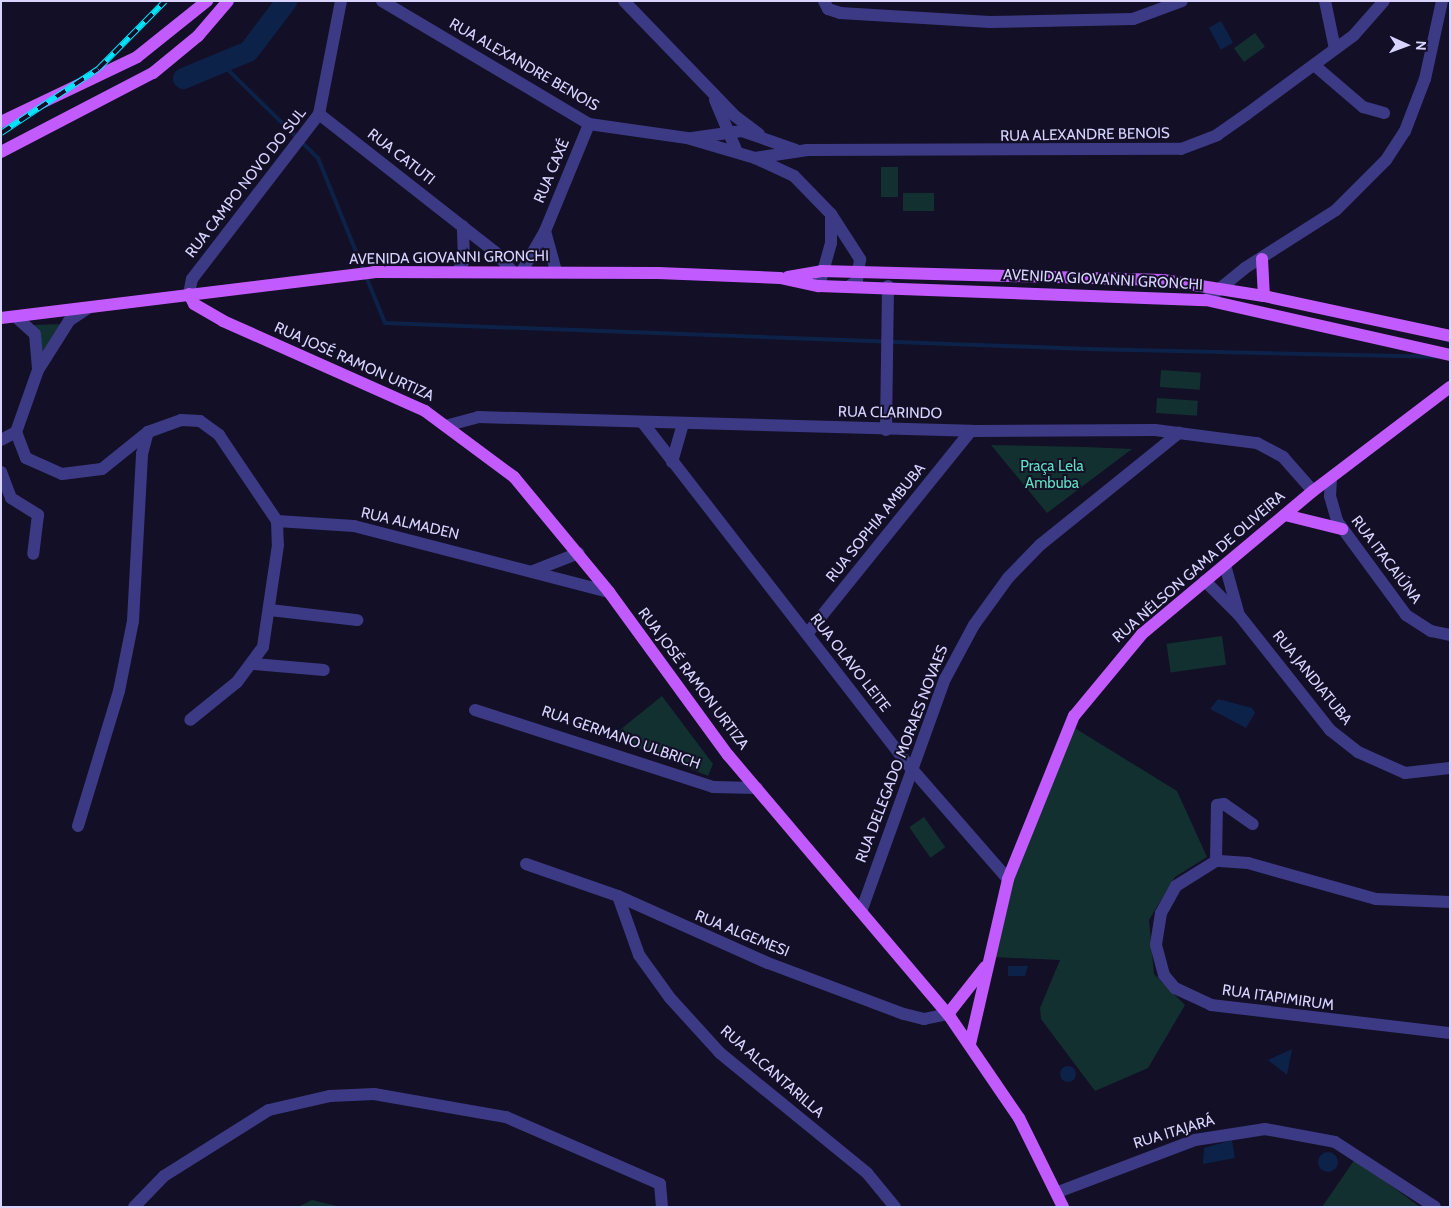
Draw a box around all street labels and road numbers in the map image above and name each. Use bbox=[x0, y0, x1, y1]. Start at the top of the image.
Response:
street label: RUA ALEXANDRE BENOIS bbox=[446, 15, 602, 115]
street label: RUA CAMPO NOVO DO SUL bbox=[182, 105, 310, 261]
street label: RUA CATUTI bbox=[364, 125, 438, 189]
street label: RUA ALEXANDRE BENOIS bbox=[1000, 125, 1170, 145]
street label: RUA CAXÉ bbox=[530, 136, 574, 206]
street label: AVENIDA GIOVANNI GRONCHI bbox=[349, 247, 549, 269]
street label: AVENIDA GIOVANNI GRONCHI bbox=[1003, 266, 1203, 294]
street label: RUA JOSÉ RAMON URTIZA bbox=[271, 319, 437, 405]
street label: RUA CLARINDO bbox=[838, 403, 942, 423]
street label: RUA SOPHIA AMBUBA bbox=[823, 460, 929, 586]
street label: RUA NÉLSON GAMA DE OLIVEIRA bbox=[1109, 487, 1289, 647]
street label: RUA ALMADEN bbox=[359, 504, 461, 544]
street label: RUA ITACAIÚNA bbox=[1347, 513, 1425, 607]
street label: RUA JOSÉ RAMON URTIZA bbox=[634, 605, 752, 753]
street label: RUA OLAVO LEITE bbox=[806, 610, 894, 716]
street label: RUA JANDIATUBA bbox=[1268, 627, 1356, 729]
street label: RUA DELEGADO MORAES NOVAES bbox=[852, 643, 952, 865]
street label: RUA GERMANO ULBRICH bbox=[539, 702, 703, 774]
street label: RUA ALGEMESI bbox=[692, 907, 792, 961]
street label: RUA ITAPIMIRUM bbox=[1221, 981, 1335, 1015]
street label: RUA ALCANTARILLA bbox=[717, 1022, 827, 1122]
street label: RUA ITAJARÁ bbox=[1131, 1111, 1217, 1153]

